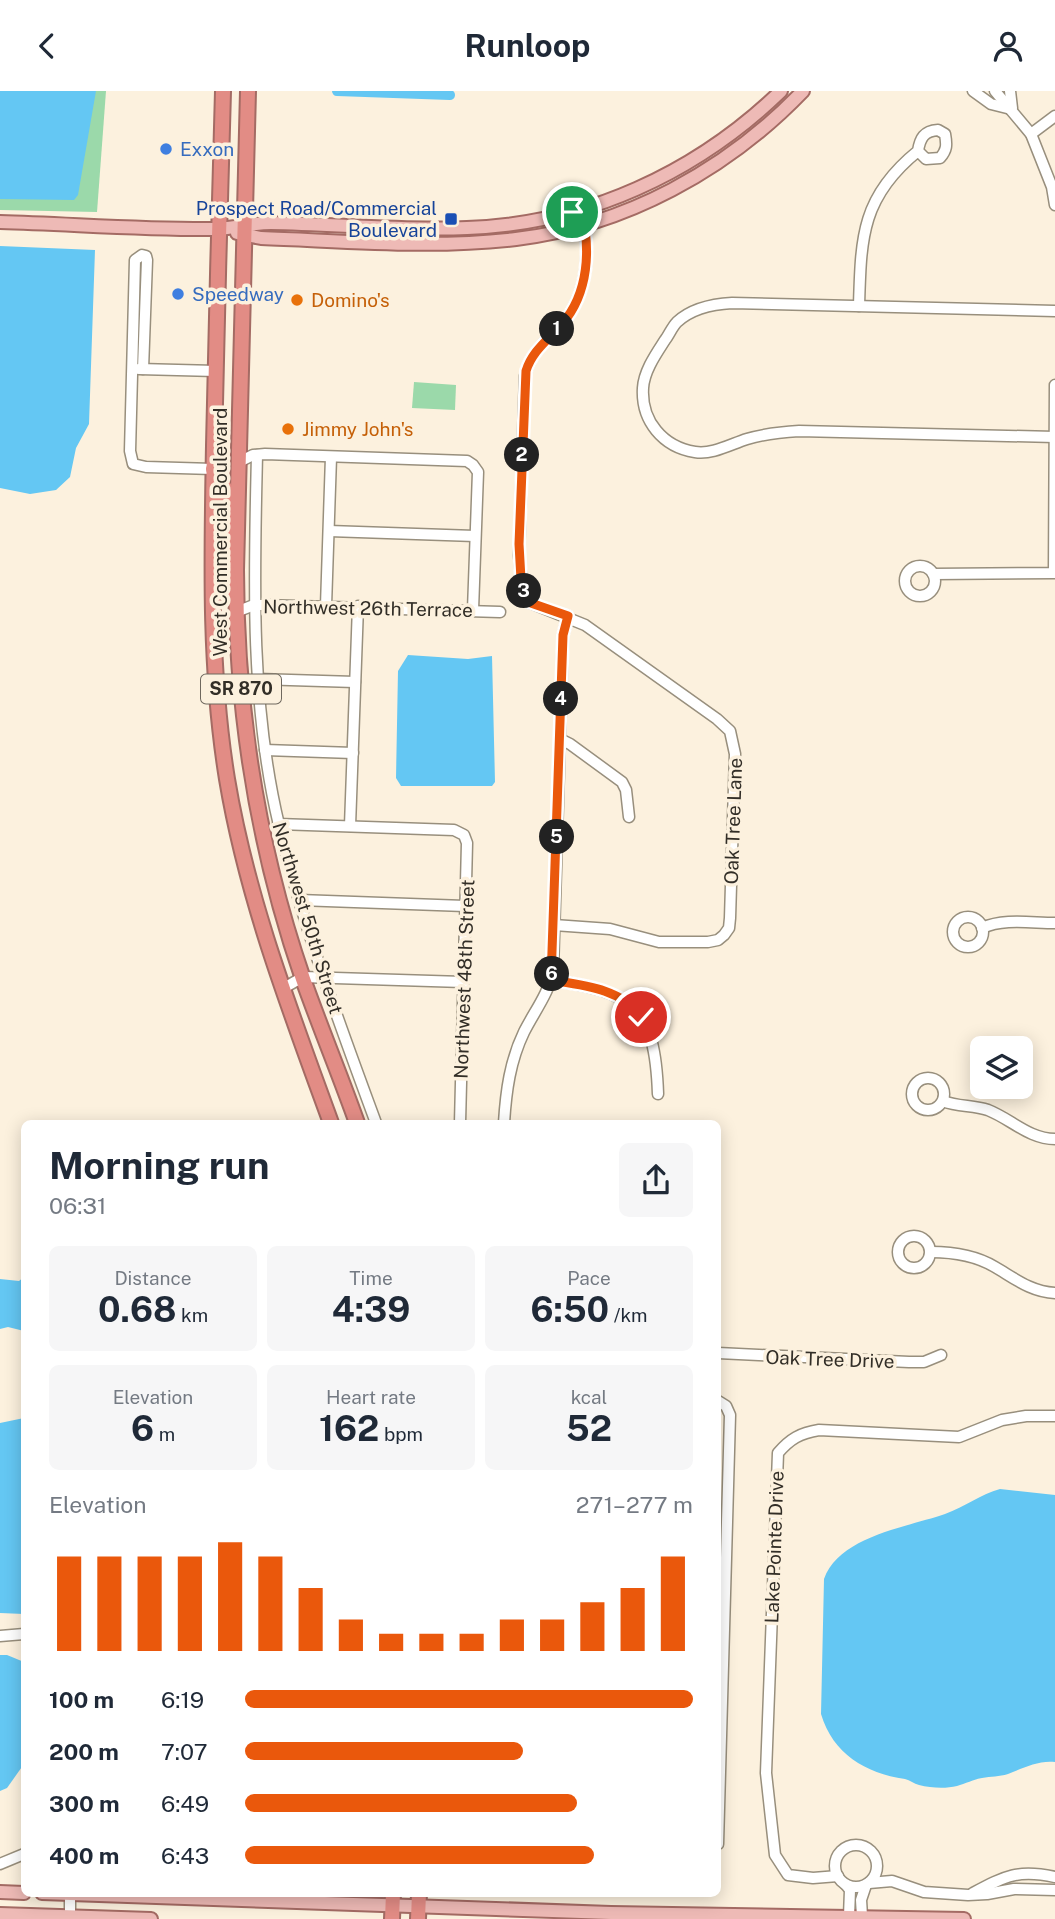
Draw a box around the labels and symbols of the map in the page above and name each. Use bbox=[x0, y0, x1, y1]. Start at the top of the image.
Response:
place label: Exxon bbox=[180, 138, 234, 160]
marker: Exxon bbox=[158, 141, 174, 157]
pin bbox=[542, 182, 602, 242]
place label: Prospect Road/Commercial Boulevard bbox=[196, 197, 437, 241]
marker: Prospect Road/Commercial Boulevard bbox=[443, 211, 459, 227]
place label: Speedway bbox=[192, 283, 284, 305]
marker: Speedway bbox=[170, 286, 186, 302]
place label: Domino's bbox=[311, 289, 390, 311]
marker: Domino's bbox=[289, 292, 305, 308]
pin: 1 bbox=[540, 311, 574, 347]
street label: West Commercial Boulevard bbox=[209, 408, 231, 656]
place label: Jimmy John's bbox=[302, 418, 413, 440]
marker: Jimmy John's bbox=[280, 421, 296, 437]
pin: 2 bbox=[504, 437, 540, 473]
pin: 3 bbox=[506, 573, 542, 609]
street label: Northwest 26th Terrace bbox=[263, 595, 473, 621]
road number: SR 870 bbox=[201, 675, 281, 703]
pin: 4 bbox=[544, 681, 578, 717]
street label: Oak Tree Lane bbox=[720, 757, 746, 885]
pin: 5 bbox=[540, 819, 574, 855]
street label: Northwest 50th Street bbox=[268, 820, 348, 1016]
street label: Northwest 48th Street bbox=[450, 879, 478, 1079]
pin: 6 bbox=[534, 957, 570, 991]
pin bbox=[611, 987, 671, 1047]
street label: Oak Tree Drive bbox=[765, 1346, 895, 1372]
street label: Lake Pointe Drive bbox=[760, 1470, 788, 1624]

